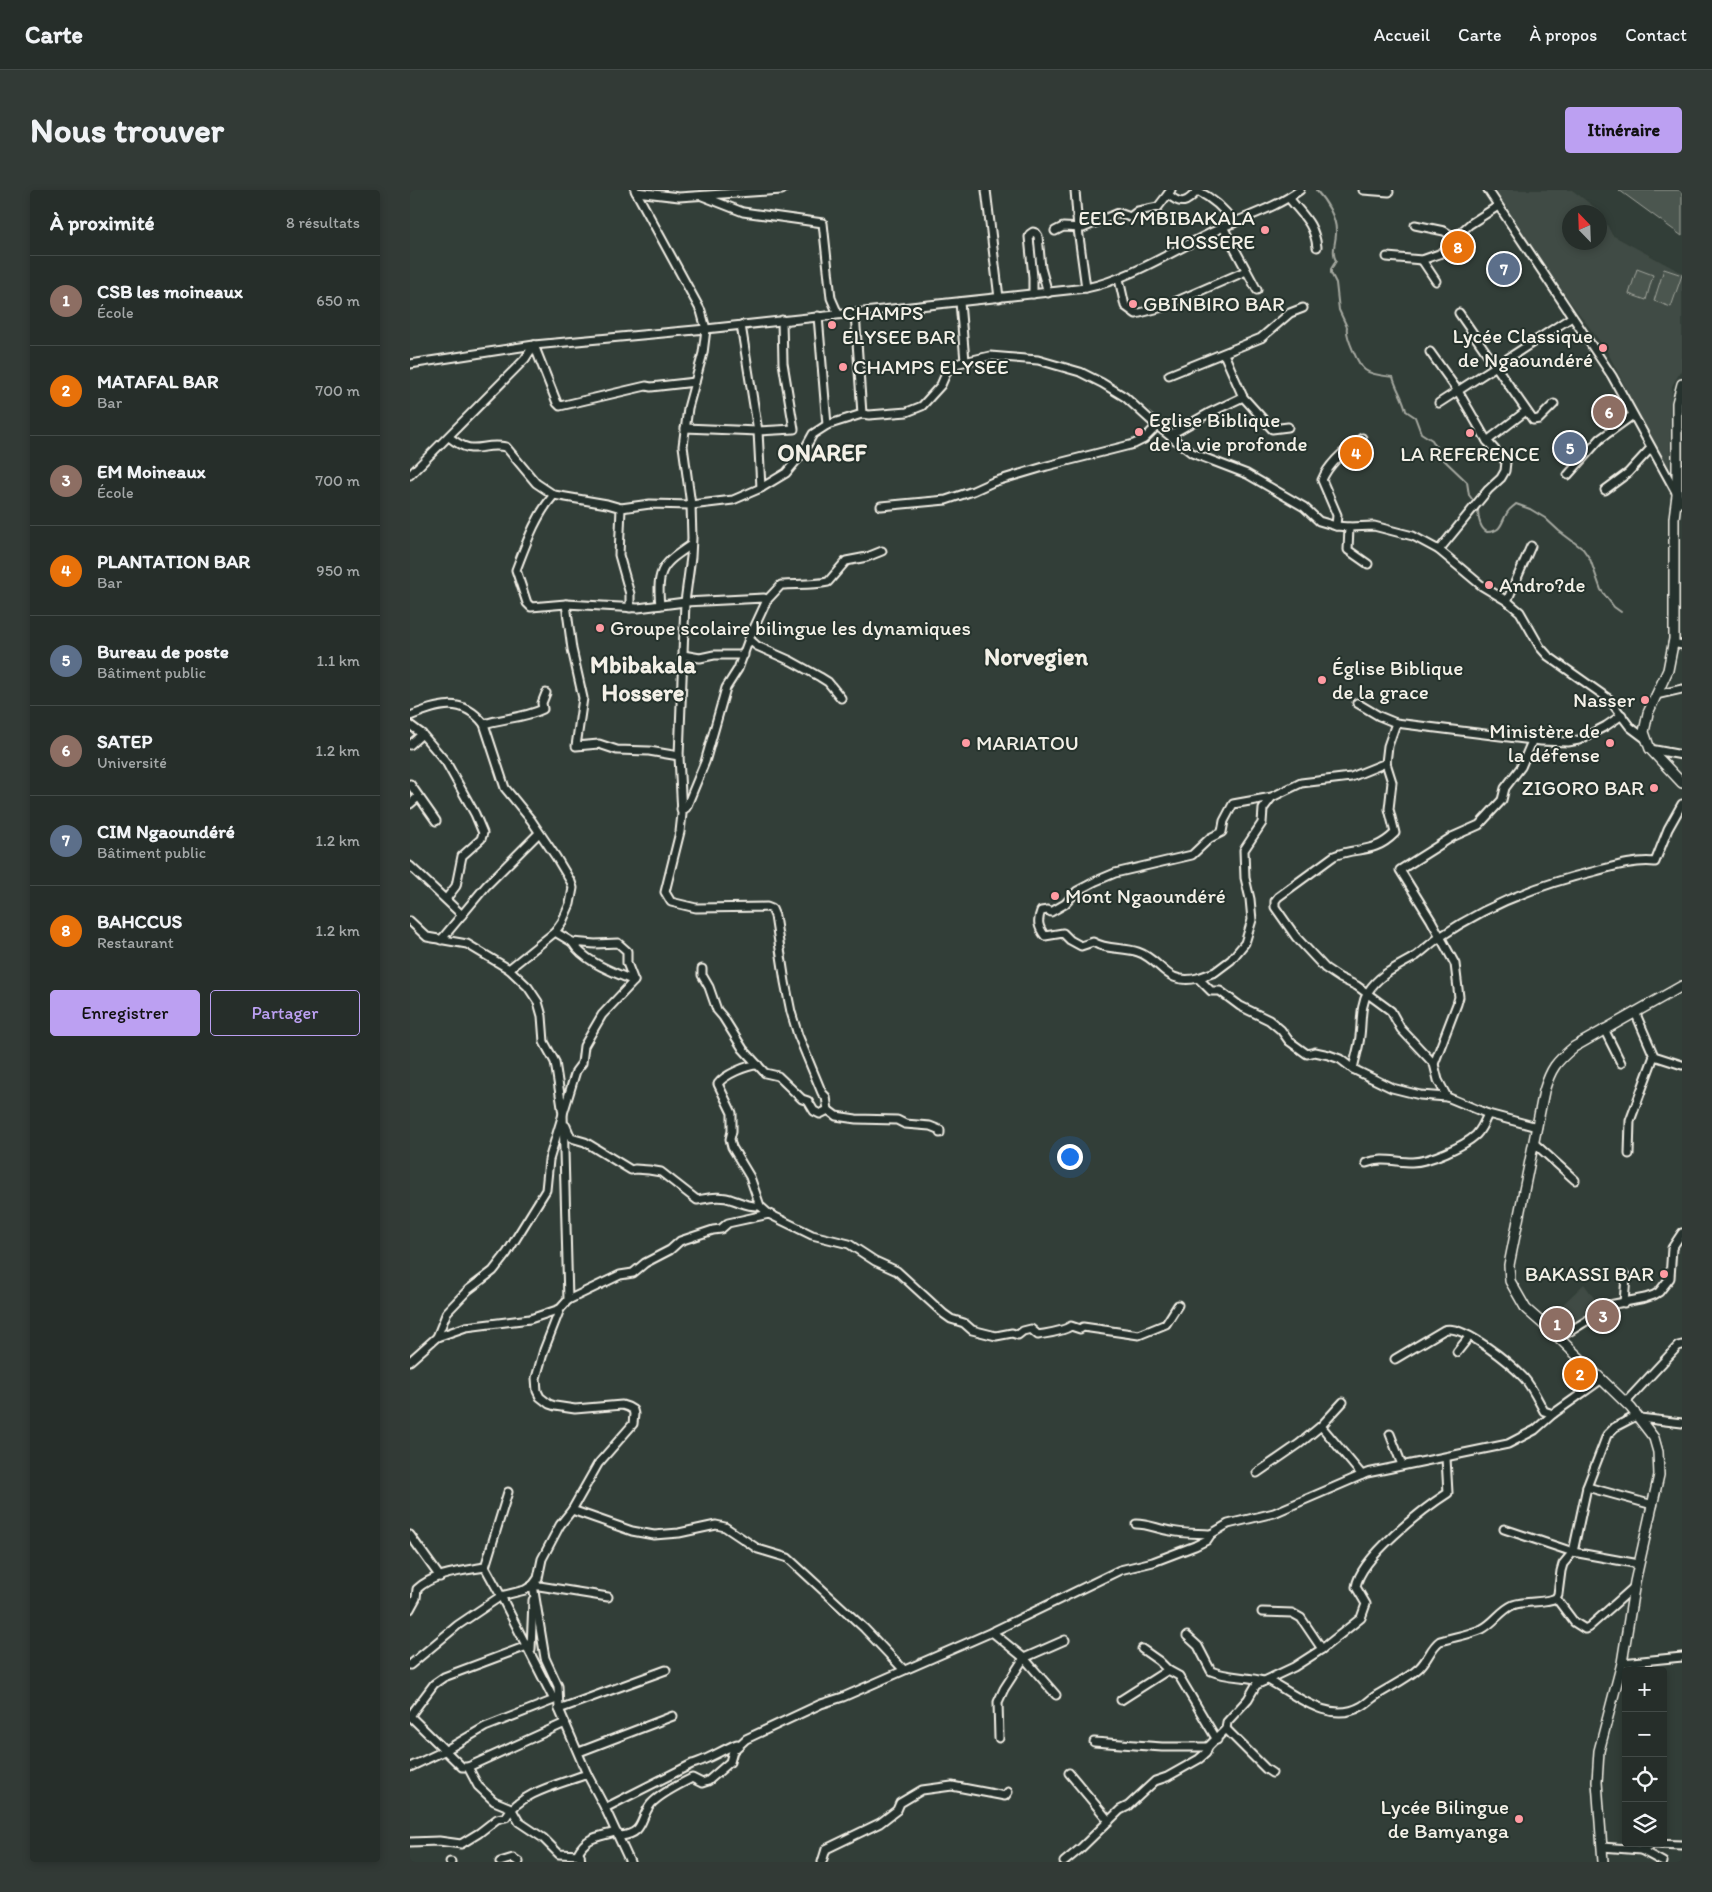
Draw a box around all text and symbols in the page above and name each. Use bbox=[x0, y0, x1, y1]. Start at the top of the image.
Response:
text: Carte bbox=[25, 20, 83, 49]
text: Accueil bbox=[1374, 24, 1430, 46]
text: Carte bbox=[1458, 24, 1501, 46]
text: À propos bbox=[1529, 24, 1597, 46]
text: Contact bbox=[1625, 24, 1687, 46]
button: Itinéraire bbox=[1565, 107, 1682, 153]
text: Nous trouver bbox=[30, 109, 224, 151]
place label: EELC /MBIBAKALA HOSSERE bbox=[1078, 205, 1256, 254]
north arrow bbox=[1562, 205, 1607, 250]
text: À proximité bbox=[50, 210, 155, 235]
text: 8 résultats bbox=[286, 213, 360, 232]
marker: EELC /MBIBAKALA HOSSERE bbox=[1259, 224, 1271, 236]
pin: 8 bbox=[1442, 228, 1474, 266]
pin: 7 bbox=[1488, 250, 1520, 288]
text: CSB les moineaux bbox=[97, 280, 243, 303]
text: 1 bbox=[62, 291, 70, 310]
text: 650 m bbox=[316, 291, 360, 310]
place label: GBINBIRO BAR bbox=[1143, 291, 1285, 316]
marker: GBINBIRO BAR bbox=[1127, 298, 1139, 310]
place label: CHAMPS ELYSEE BAR bbox=[842, 300, 956, 349]
text: École bbox=[97, 303, 134, 322]
marker: CHAMPS ELYSEE BAR bbox=[826, 319, 838, 331]
place label: Lycée Classique de Ngaoundéré bbox=[1452, 323, 1593, 372]
marker: Lycée Classique de Ngaoundéré bbox=[1597, 342, 1609, 354]
place label: CHAMPS ELYSEE bbox=[853, 354, 1009, 379]
marker: CHAMPS ELYSEE bbox=[837, 361, 849, 373]
text: MATAFAL BAR bbox=[97, 370, 218, 393]
text: 2 bbox=[62, 381, 70, 400]
text: 700 m bbox=[315, 381, 360, 400]
text: Bar bbox=[97, 393, 122, 412]
pin: 6 bbox=[1593, 393, 1625, 431]
place label: Eglise Biblique de la vie profonde bbox=[1149, 407, 1307, 456]
marker: Eglise Biblique de la vie profonde bbox=[1133, 426, 1145, 438]
marker: LA REFERENCE bbox=[1464, 427, 1476, 439]
pin: 5 bbox=[1554, 429, 1586, 467]
pin: 4 bbox=[1340, 434, 1372, 472]
district label: ONAREF bbox=[777, 438, 867, 467]
place label: LA REFERENCE bbox=[1400, 441, 1540, 466]
text: EM Moineaux bbox=[97, 460, 206, 483]
text: 3 bbox=[62, 471, 70, 490]
text: 700 m bbox=[315, 471, 360, 490]
text: École bbox=[97, 483, 134, 502]
text: PLANTATION BAR bbox=[97, 550, 250, 573]
text: 4 bbox=[61, 561, 71, 580]
text: 950 m bbox=[316, 561, 360, 580]
place label: Andro?de bbox=[1499, 572, 1585, 597]
text: Bar bbox=[97, 573, 122, 592]
marker: Andro?de bbox=[1483, 579, 1495, 591]
place label: Groupe scolaire bilingue les dynamiques bbox=[610, 615, 971, 640]
marker: Groupe scolaire bilingue les dynamiques bbox=[594, 622, 606, 634]
text: Bureau de poste bbox=[97, 640, 229, 663]
district label: Norvegien bbox=[984, 642, 1088, 672]
district label: Mbibakala Hossere bbox=[590, 650, 696, 707]
text: 5 bbox=[62, 651, 70, 670]
text: 1.1 km bbox=[316, 651, 360, 670]
place label: Église Biblique de la grace bbox=[1332, 655, 1463, 704]
text: Bâtiment public bbox=[97, 663, 206, 682]
marker: Église Biblique de la grace bbox=[1316, 674, 1328, 686]
place label: Nasser bbox=[1573, 687, 1636, 712]
marker: Nasser bbox=[1639, 694, 1651, 706]
place label: Ministère de la défense bbox=[1489, 718, 1600, 767]
text: SATEP bbox=[97, 730, 152, 753]
place label: MARIATOU bbox=[976, 730, 1079, 755]
marker: MARIATOU bbox=[960, 737, 972, 749]
marker: Ministère de la défense bbox=[1604, 737, 1616, 749]
text: 6 bbox=[62, 741, 70, 760]
text: 1.2 km bbox=[315, 741, 360, 760]
text: Université bbox=[97, 753, 167, 772]
place label: ZIGORO BAR bbox=[1522, 775, 1644, 800]
marker: ZIGORO BAR bbox=[1648, 782, 1660, 794]
text: CIM Ngaoundéré bbox=[97, 820, 235, 843]
text: 7 bbox=[62, 831, 70, 850]
text: 1.2 km bbox=[315, 831, 360, 850]
text: Bâtiment public bbox=[97, 843, 206, 862]
place label: Mont Ngaoundéré bbox=[1065, 883, 1226, 908]
marker: Mont Ngaoundéré bbox=[1049, 890, 1061, 902]
text: BAHCCUS bbox=[97, 910, 182, 933]
text: 8 bbox=[62, 921, 70, 940]
text: 1.2 km bbox=[315, 921, 360, 940]
text: Restaurant bbox=[97, 933, 174, 952]
button: Enregistrer bbox=[50, 990, 200, 1036]
button: Partager bbox=[210, 990, 360, 1036]
your location bbox=[1057, 1144, 1083, 1170]
place label: BAKASSI BAR bbox=[1525, 1261, 1654, 1286]
marker: BAKASSI BAR bbox=[1658, 1268, 1670, 1280]
pin: 3 bbox=[1587, 1297, 1619, 1335]
pin: 1 bbox=[1541, 1305, 1573, 1343]
pin: 2 bbox=[1564, 1355, 1596, 1393]
map controls bbox=[1622, 1667, 1667, 1847]
button: + bbox=[1622, 1667, 1667, 1712]
button: − bbox=[1622, 1712, 1667, 1757]
button: locate bbox=[1622, 1757, 1667, 1802]
place label: Lycée Bilingue de Bamyanga bbox=[1381, 1794, 1509, 1843]
button: layers bbox=[1622, 1802, 1667, 1847]
marker: Lycée Bilingue de Bamyanga bbox=[1513, 1813, 1525, 1825]

